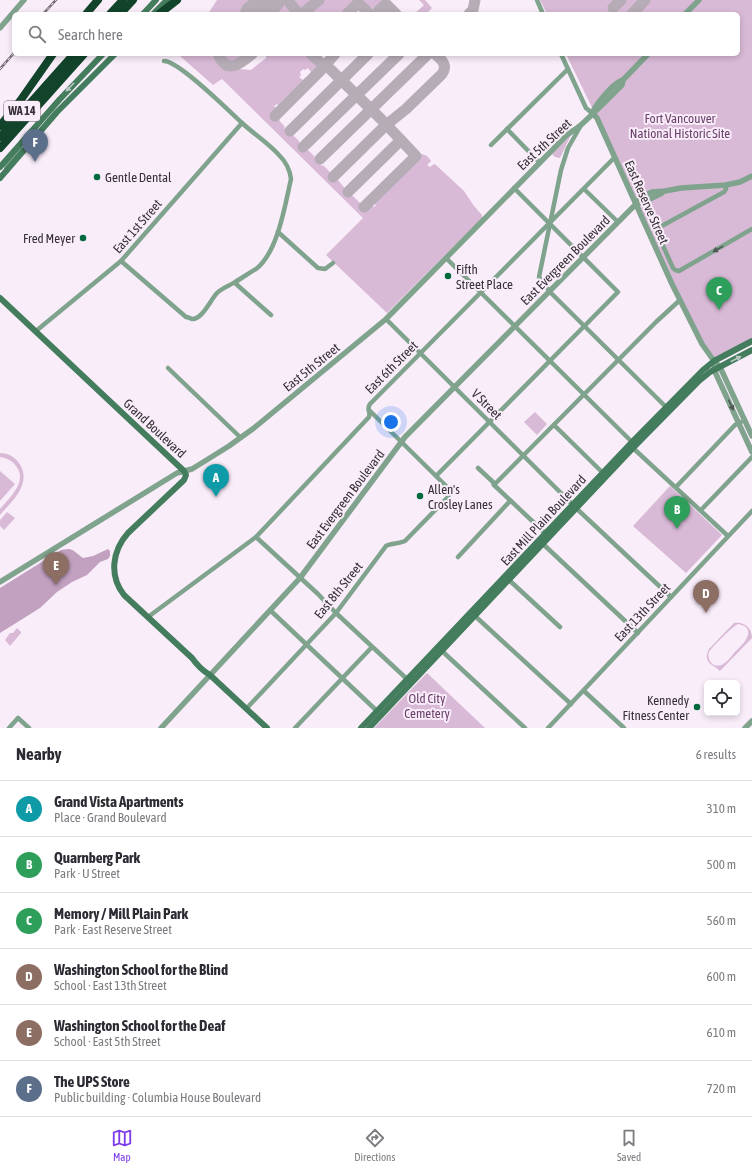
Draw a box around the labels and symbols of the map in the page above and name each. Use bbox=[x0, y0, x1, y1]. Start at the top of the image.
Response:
one-way arrow bbox=[65, 82, 75, 92]
road number: WA 14 bbox=[4, 101, 40, 121]
park label: Fort Vancouver National Historic Site bbox=[630, 111, 730, 141]
street label: East 5th Street bbox=[514, 115, 575, 173]
pin: F bbox=[22, 129, 48, 162]
street label: East Reserve Street bbox=[621, 158, 672, 247]
place label: Gentle Dental bbox=[105, 170, 172, 185]
marker: Gentle Dental bbox=[92, 172, 102, 182]
street label: East 1st Street bbox=[110, 196, 165, 256]
street label: East Evergreen Boulevard bbox=[518, 213, 613, 308]
place label: Fred Meyer bbox=[23, 231, 75, 246]
marker: Fred Meyer bbox=[78, 233, 88, 243]
one-way arrow bbox=[712, 245, 724, 252]
place label: Fifth Street Place bbox=[456, 262, 513, 292]
marker: Fifth Street Place bbox=[443, 271, 453, 281]
pin: C bbox=[706, 277, 732, 310]
street label: East 6th Street bbox=[362, 338, 421, 397]
street label: East 5th Street bbox=[280, 340, 343, 395]
one-way arrow bbox=[730, 356, 742, 362]
street label: V Street bbox=[468, 386, 505, 423]
street label: Grand Boulevard bbox=[120, 396, 189, 461]
one-way arrow bbox=[728, 400, 734, 411]
your location bbox=[381, 412, 401, 432]
street label: East Evergreen Boulevard bbox=[303, 447, 387, 552]
pin: A bbox=[203, 464, 229, 497]
street label: East Mill Plain Boulevard bbox=[498, 472, 589, 569]
place label: Allen's Crosley Lanes bbox=[428, 482, 493, 512]
marker: Allen's Crosley Lanes bbox=[415, 491, 425, 501]
pin: B bbox=[664, 496, 690, 529]
pin: E bbox=[43, 552, 69, 585]
street label: East 8th Street bbox=[311, 559, 366, 622]
street label: East 13th Street bbox=[612, 580, 673, 645]
pin: D bbox=[693, 580, 719, 613]
park label: Old City Cemetery bbox=[404, 691, 450, 721]
place label: Kennedy Fitness Center bbox=[622, 693, 690, 723]
marker: Kennedy Fitness Center bbox=[692, 702, 702, 712]

